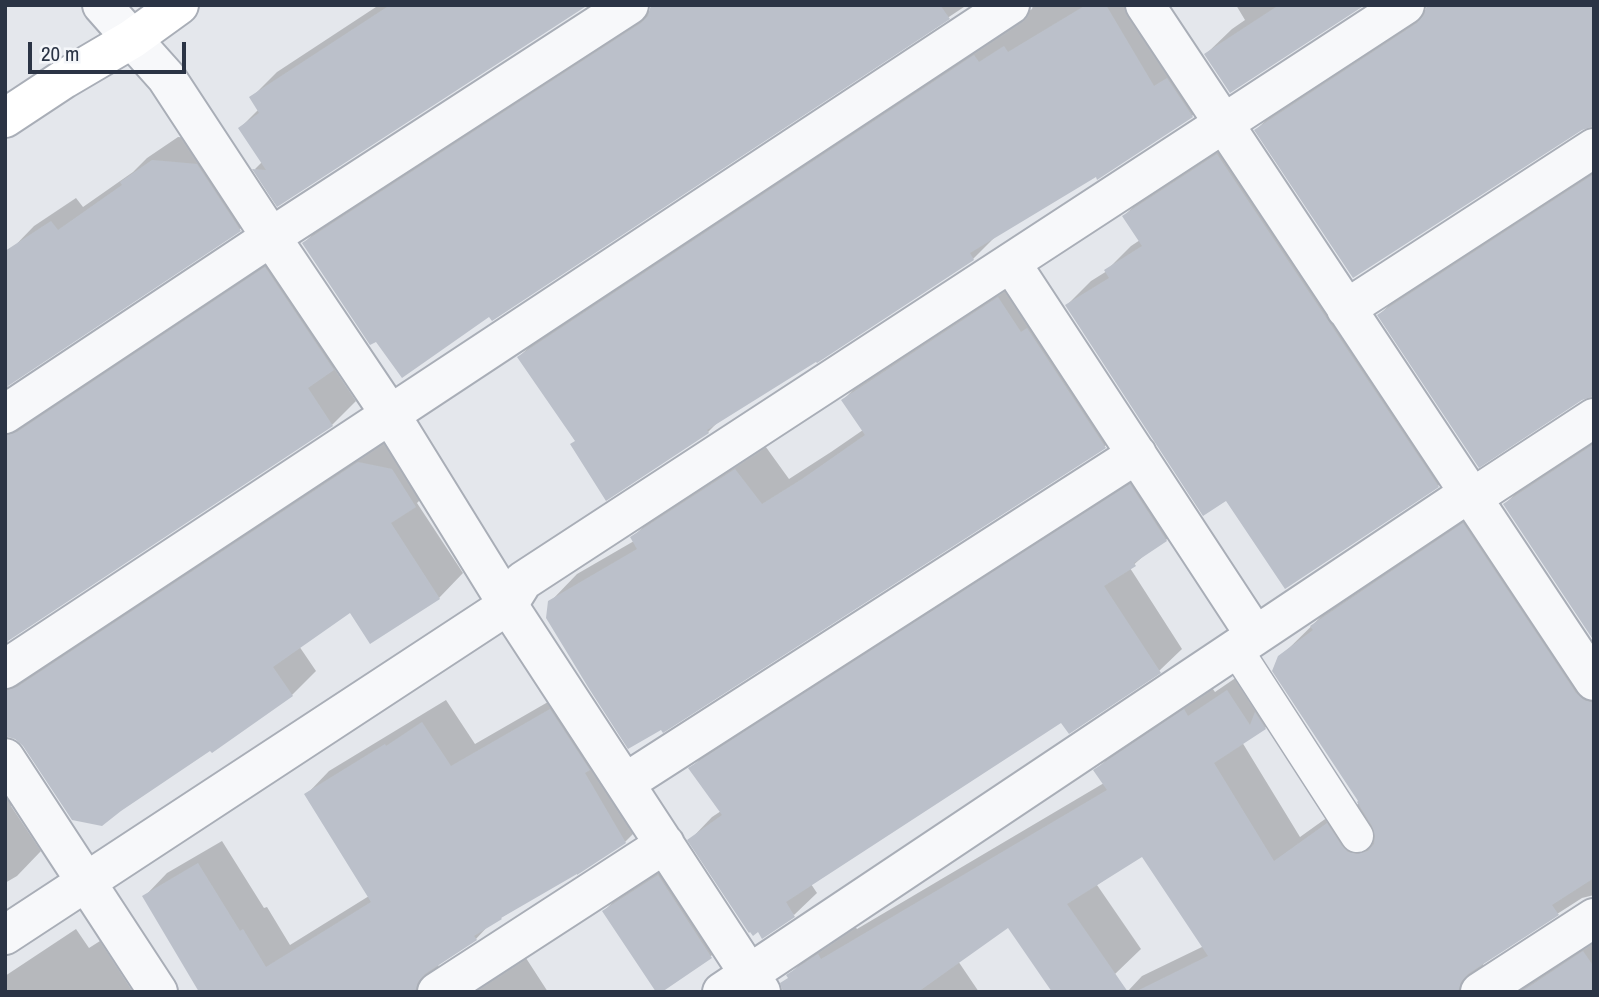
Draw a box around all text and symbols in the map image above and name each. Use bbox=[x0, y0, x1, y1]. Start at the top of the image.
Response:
scale bar bbox=[32, 28, 189, 72]
text: 20 m bbox=[41, 39, 79, 68]

